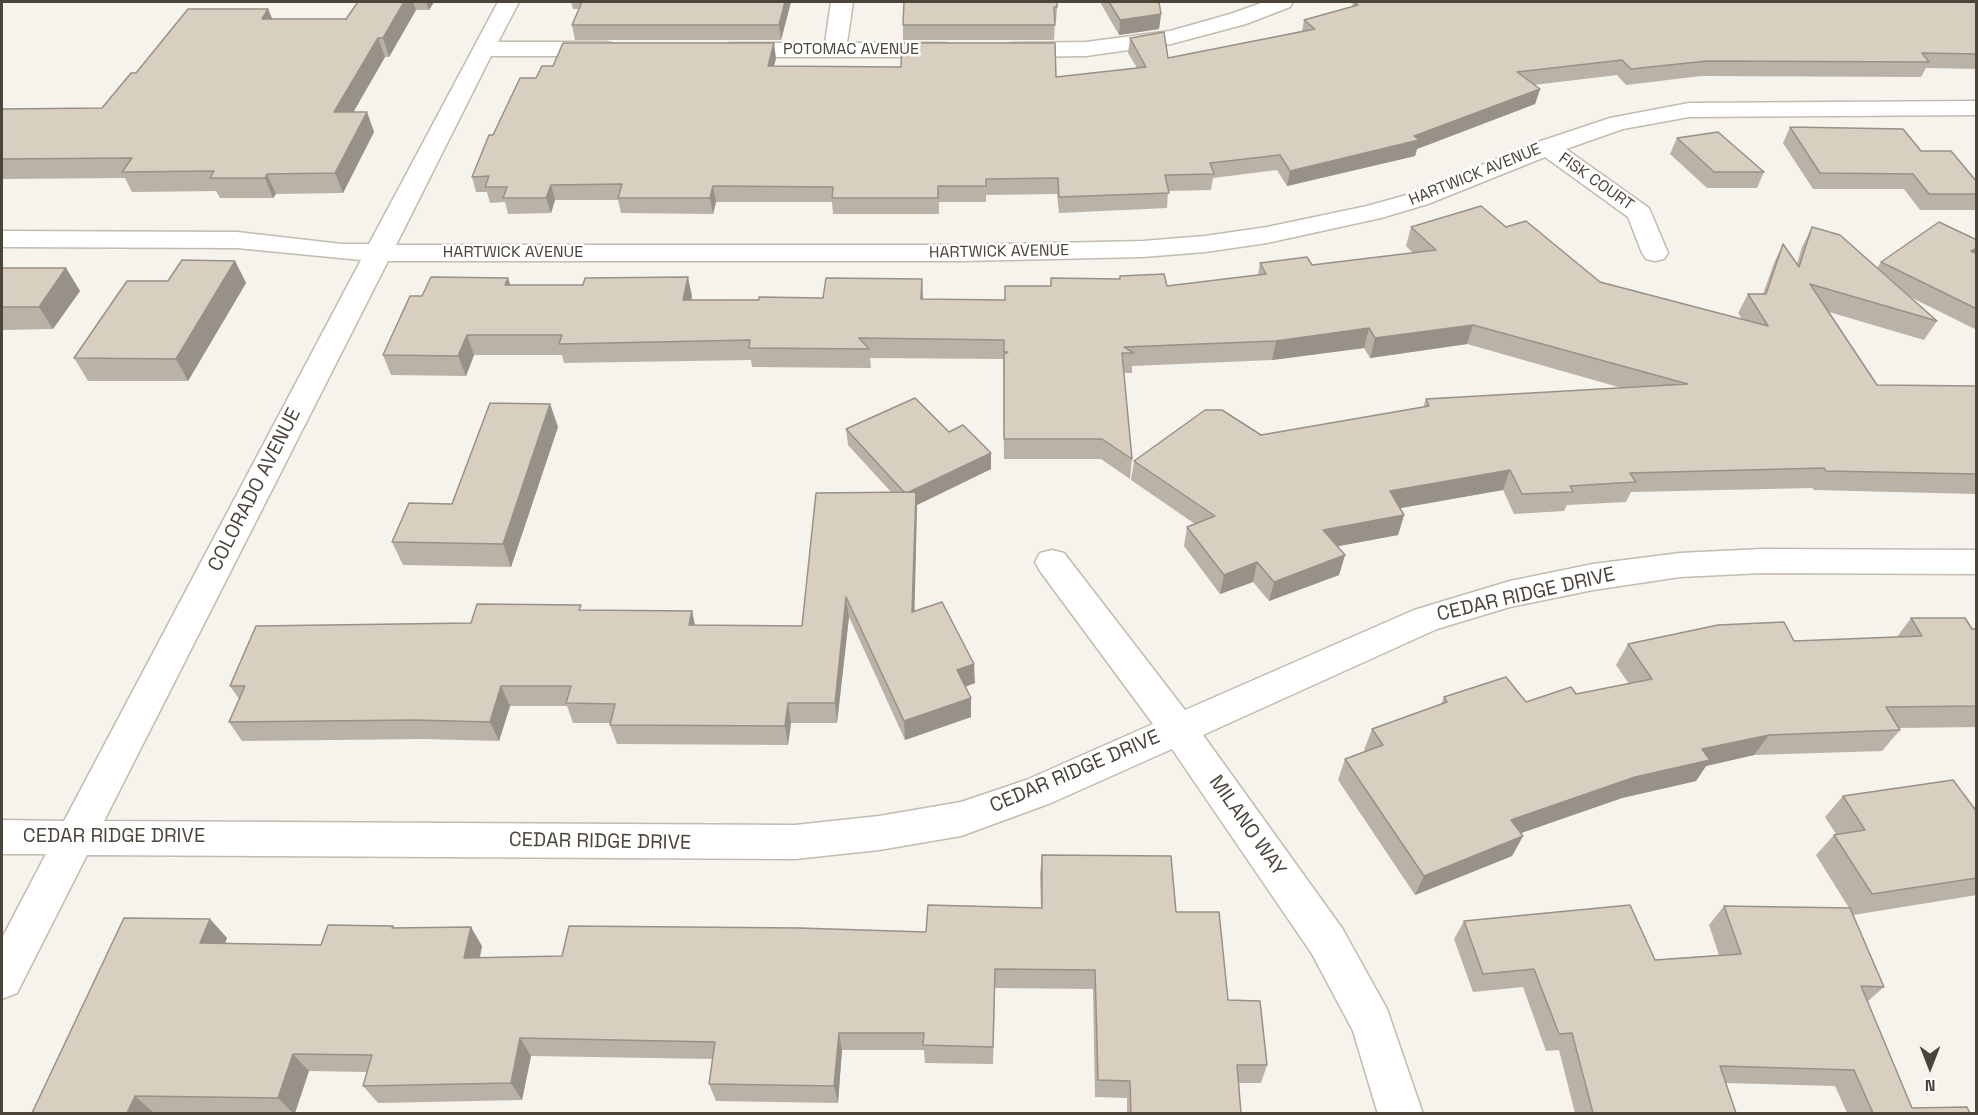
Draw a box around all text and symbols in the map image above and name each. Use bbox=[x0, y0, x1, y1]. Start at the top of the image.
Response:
street label: POTOMAC AVENUE bbox=[783, 40, 919, 60]
street label: HARTWICK AVENUE bbox=[1406, 140, 1544, 210]
street label: FISK COURT bbox=[1555, 149, 1637, 215]
street label: HARTWICK AVENUE bbox=[929, 241, 1069, 263]
street label: HARTWICK AVENUE bbox=[443, 243, 583, 263]
street label: COLORADO AVENUE bbox=[203, 404, 307, 576]
street label: CEDAR RIDGE DRIVE bbox=[1434, 563, 1618, 627]
street label: CEDAR RIDGE DRIVE bbox=[986, 725, 1164, 819]
street label: MILANO WAY bbox=[1203, 771, 1291, 881]
street label: CEDAR RIDGE DRIVE bbox=[23, 825, 205, 849]
street label: CEDAR RIDGE DRIVE bbox=[509, 828, 691, 856]
north arrow bbox=[1900, 1037, 1960, 1097]
text: N bbox=[1925, 1075, 1935, 1096]

